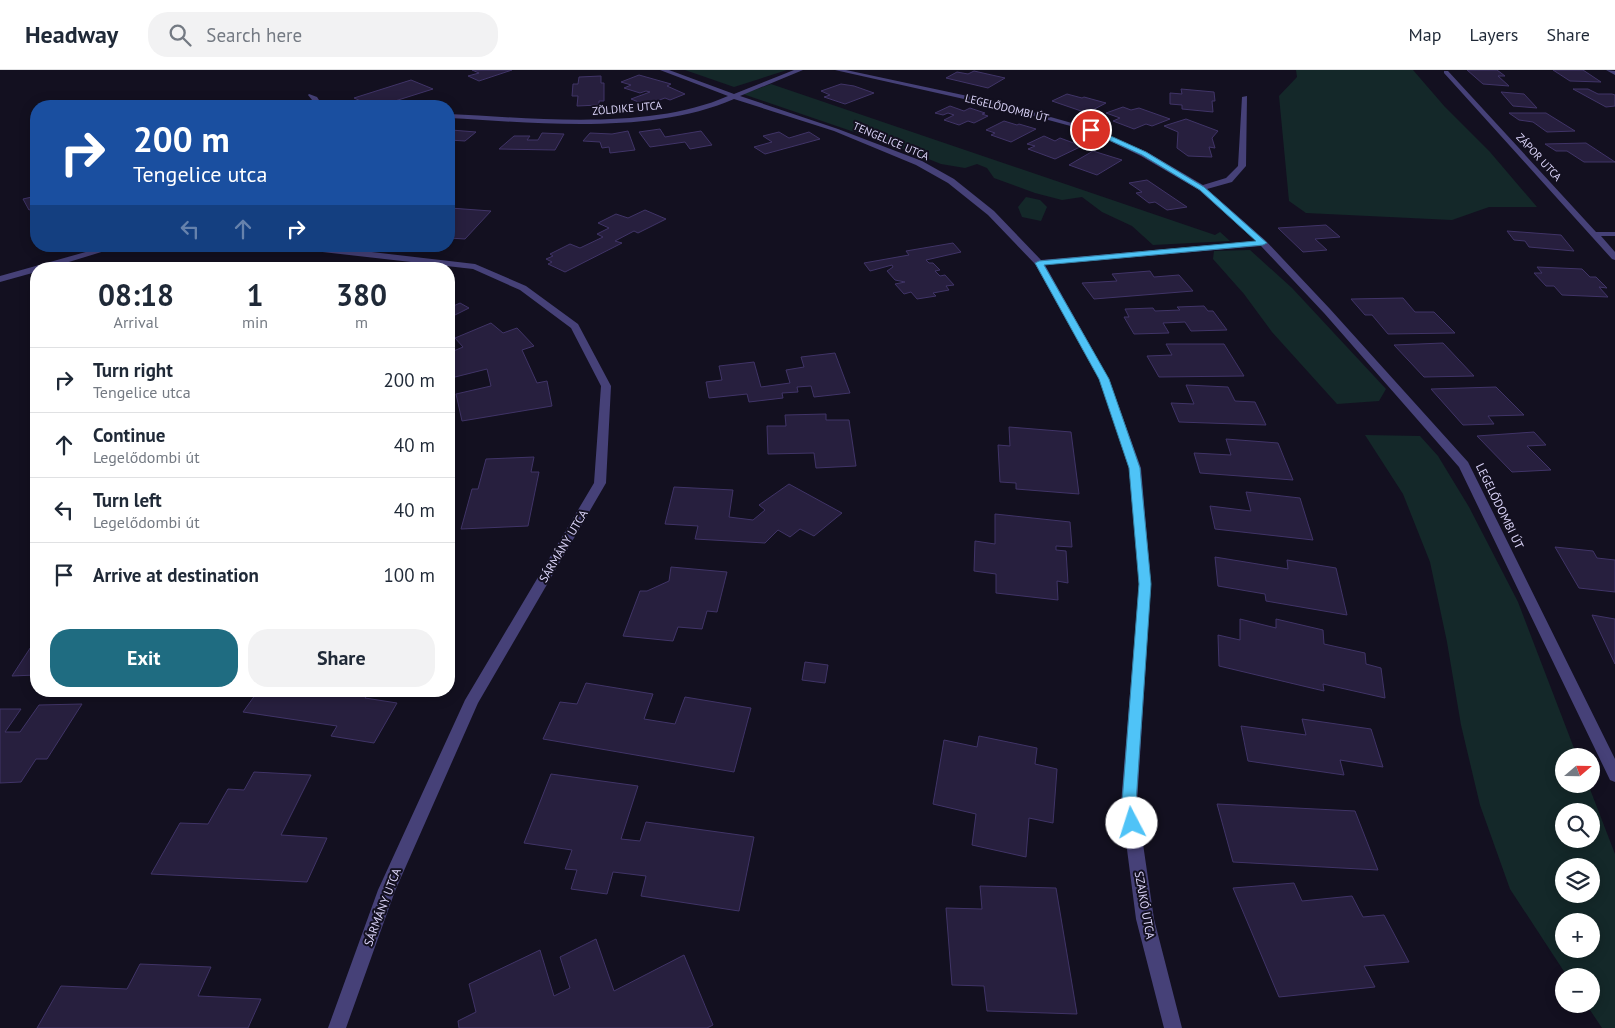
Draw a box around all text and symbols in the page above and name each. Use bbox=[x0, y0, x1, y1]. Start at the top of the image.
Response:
search box bbox=[148, 12, 498, 57]
text: Headway bbox=[25, 19, 118, 50]
icon: search bbox=[166, 21, 194, 49]
text: Search here bbox=[206, 23, 302, 47]
text: Map bbox=[1409, 23, 1441, 46]
text: Layers bbox=[1469, 23, 1518, 46]
text: Share bbox=[1546, 23, 1590, 46]
street label: LEGELŐDOMBI ÚT bbox=[964, 91, 1050, 125]
street label: ZÖLDIKE UTCA bbox=[591, 98, 663, 118]
pin bbox=[1070, 109, 1112, 151]
text: 200 m bbox=[133, 116, 230, 162]
icon: arrive bbox=[1077, 116, 1105, 144]
street label: TENGELICE UTCA bbox=[851, 119, 932, 164]
icon: right bbox=[50, 120, 115, 185]
street label: ZÁPOR UTCA bbox=[1513, 130, 1565, 184]
text: Tengelice utca bbox=[133, 160, 267, 188]
icon: left bbox=[176, 215, 204, 243]
icon: ahead bbox=[229, 215, 257, 243]
icon: right bbox=[282, 215, 310, 243]
text: 08:18 bbox=[98, 275, 174, 314]
text: 1 bbox=[247, 275, 264, 314]
text: 380 bbox=[336, 275, 387, 314]
text: Arrival bbox=[114, 312, 158, 332]
text: min bbox=[242, 312, 268, 332]
text: m bbox=[355, 312, 368, 332]
text: Turn right bbox=[93, 358, 173, 382]
icon: right bbox=[50, 366, 78, 394]
text: 200 m bbox=[383, 368, 435, 392]
text: Tengelice utca bbox=[93, 382, 191, 402]
text: Continue bbox=[93, 423, 165, 447]
icon: ahead bbox=[50, 431, 78, 459]
text: 40 m bbox=[394, 433, 435, 457]
text: Legelődombi út bbox=[93, 447, 200, 467]
street label: LEGELŐDOMBI ÚT bbox=[1473, 461, 1527, 552]
text: Turn left bbox=[93, 488, 162, 512]
icon: left bbox=[50, 496, 78, 524]
text: 40 m bbox=[394, 498, 435, 522]
street label: SÁRMÁNY UTCA bbox=[535, 507, 591, 585]
text: Legelődombi út bbox=[93, 512, 200, 532]
icon: arrive bbox=[50, 561, 78, 589]
text: Arrive at destination bbox=[93, 563, 259, 587]
text: 100 m bbox=[383, 563, 435, 587]
button: Exit bbox=[50, 629, 238, 687]
button: Share bbox=[248, 629, 435, 687]
north arrow bbox=[1555, 748, 1600, 792]
map controls bbox=[1555, 748, 1600, 1013]
position arrow bbox=[1105, 796, 1157, 848]
button: search bbox=[1555, 803, 1600, 848]
button: layers bbox=[1555, 858, 1600, 903]
street label: SÁRMÁNY UTCA bbox=[360, 866, 404, 948]
street label: SZAJKÓ UTCA bbox=[1132, 870, 1158, 940]
button: + bbox=[1555, 913, 1600, 958]
button: − bbox=[1555, 968, 1600, 1013]

